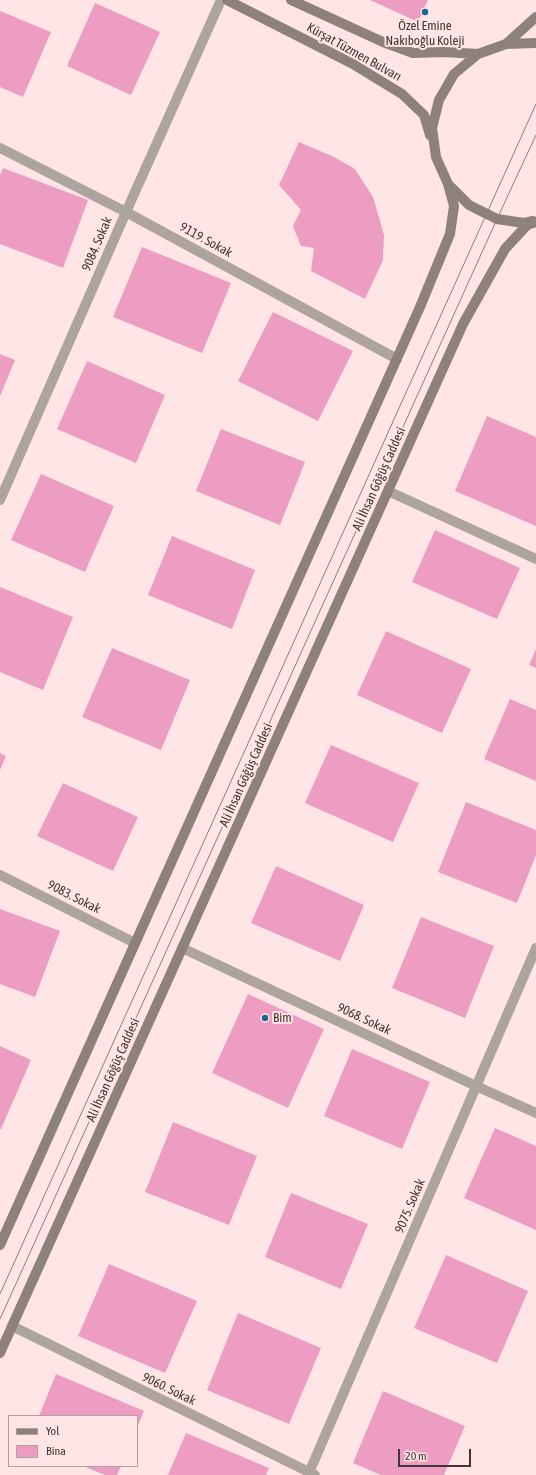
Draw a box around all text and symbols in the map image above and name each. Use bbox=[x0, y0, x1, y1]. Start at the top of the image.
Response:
marker: Özel Emine Nakıboğlu Koleji bbox=[420, 7, 430, 17]
place label: Özel Emine Nakıboğlu Koleji bbox=[386, 18, 464, 49]
street label: Kürşat Tüzmen Bulvarı bbox=[304, 20, 404, 84]
street label: 9084. Sokak bbox=[79, 214, 115, 274]
street label: 9119. Sokak bbox=[177, 219, 235, 261]
street label: Ali İhsan Göğüş Caddesi bbox=[349, 425, 409, 533]
street label: Ali İhsan Göğüş Caddesi bbox=[216, 721, 276, 829]
street label: 9083. Sokak bbox=[45, 877, 103, 917]
street label: 9068. Sokak bbox=[335, 1000, 393, 1038]
place label: Bim bbox=[273, 1010, 292, 1026]
marker: Bim bbox=[260, 1013, 270, 1023]
street label: Ali İhsan Göğüş Caddesi bbox=[83, 1016, 143, 1124]
street label: 9075. Sokak bbox=[392, 1176, 428, 1236]
street label: 9060. Sokak bbox=[140, 1369, 198, 1409]
legend bbox=[8, 1415, 138, 1467]
text: Yol bbox=[46, 1424, 59, 1438]
scale bar bbox=[400, 1441, 473, 1467]
text: Bina bbox=[46, 1444, 66, 1458]
text: 20 m bbox=[405, 1449, 427, 1463]

